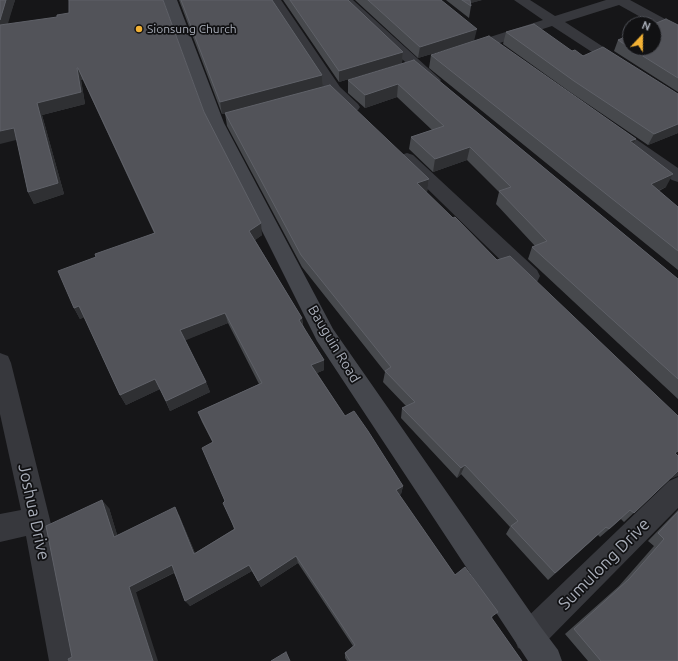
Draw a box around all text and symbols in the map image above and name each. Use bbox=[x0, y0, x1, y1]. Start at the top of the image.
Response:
north arrow bbox=[622, 16, 662, 56]
text: N bbox=[640, 19, 652, 33]
place label: Sionsung Church bbox=[147, 22, 237, 36]
marker: Sionsung Church bbox=[134, 24, 144, 34]
street label: Bauguin Road bbox=[304, 302, 364, 386]
street label: Joshua Drive bbox=[14, 462, 54, 562]
street label: Sumulong Drive bbox=[554, 514, 654, 614]

